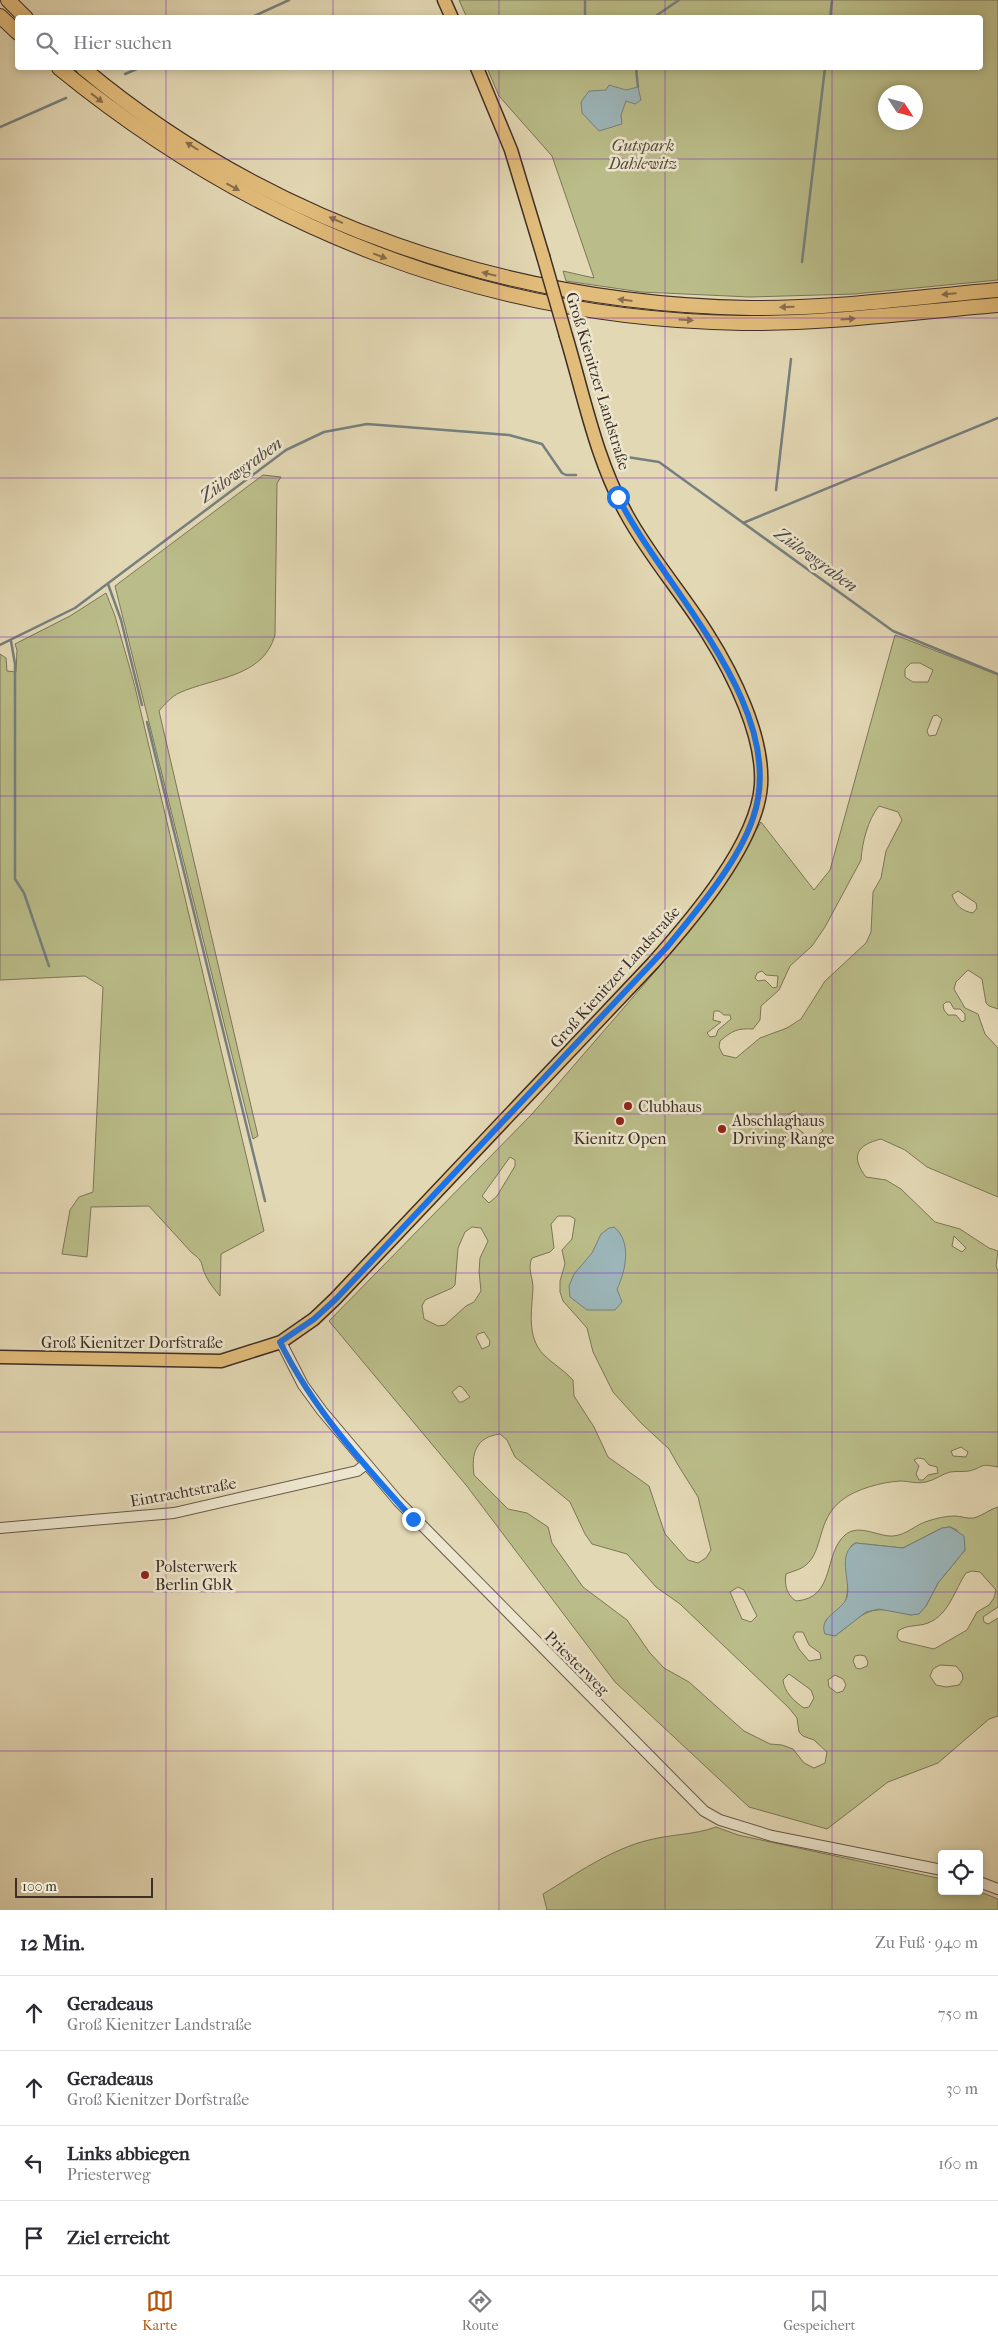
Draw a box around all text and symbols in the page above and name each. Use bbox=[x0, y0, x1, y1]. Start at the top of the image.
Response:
search box bbox=[15, 15, 983, 70]
icon: search bbox=[33, 29, 61, 57]
text: Hier suchen bbox=[73, 32, 172, 54]
north arrow bbox=[878, 85, 923, 130]
one-way arrow bbox=[90, 93, 104, 103]
park label: Gutspark Dahlewitz bbox=[608, 136, 677, 173]
one-way arrow bbox=[185, 141, 198, 150]
one-way arrow bbox=[226, 183, 239, 192]
one-way arrow bbox=[329, 216, 343, 224]
one-way arrow bbox=[373, 252, 387, 260]
one-way arrow bbox=[481, 270, 496, 278]
street label: Groß Kienitzer Landstraße bbox=[562, 290, 634, 472]
one-way arrow bbox=[941, 290, 957, 298]
one-way arrow bbox=[617, 295, 633, 303]
one-way arrow bbox=[779, 303, 795, 311]
one-way arrow bbox=[840, 314, 856, 322]
one-way arrow bbox=[678, 317, 694, 325]
water label: Zülowgraben bbox=[195, 433, 286, 508]
route start bbox=[607, 486, 630, 509]
water label: Zülowgraben bbox=[770, 522, 861, 597]
street label: Groß Kienitzer Landstraße bbox=[546, 902, 684, 1052]
place label: Clubhaus bbox=[638, 1097, 702, 1116]
marker: Clubhaus bbox=[622, 1100, 634, 1112]
place label: Abschlaghaus Driving Range bbox=[731, 1111, 835, 1148]
marker: Kienitz Open bbox=[614, 1115, 626, 1127]
marker: Abschlaghaus Driving Range bbox=[716, 1123, 728, 1135]
place label: Kienitz Open bbox=[573, 1129, 667, 1148]
street label: Groß Kienitzer Dorfstraße bbox=[41, 1333, 223, 1352]
street label: Eintrachtstraße bbox=[128, 1473, 238, 1511]
route end bbox=[402, 1508, 425, 1531]
place label: Polsterwerk Berlin GbR bbox=[155, 1557, 238, 1594]
marker: Polsterwerk Berlin GbR bbox=[139, 1569, 151, 1581]
street label: Priesterweg bbox=[541, 1627, 614, 1700]
map controls bbox=[938, 1850, 983, 1895]
button: locate bbox=[938, 1850, 983, 1895]
scale bar bbox=[15, 1875, 152, 1898]
text: 100 m bbox=[22, 1878, 57, 1895]
text: 12 Min. bbox=[20, 1931, 84, 1955]
text: Zu Fuß · 940 m bbox=[875, 1933, 978, 1952]
text: Geradeaus bbox=[67, 1993, 153, 2015]
icon: ahead bbox=[20, 1999, 48, 2027]
text: 750 m bbox=[938, 2004, 978, 2023]
text: Groß Kienitzer Landstraße bbox=[67, 2015, 252, 2034]
text: Geradeaus bbox=[67, 2068, 153, 2090]
icon: ahead bbox=[20, 2074, 48, 2102]
text: 30 m bbox=[946, 2079, 978, 2098]
text: Groß Kienitzer Dorfstraße bbox=[67, 2090, 249, 2109]
text: Links abbiegen bbox=[67, 2143, 190, 2165]
icon: left bbox=[20, 2149, 48, 2177]
text: 160 m bbox=[938, 2154, 978, 2173]
text: Priesterweg bbox=[67, 2165, 150, 2184]
icon: arrive bbox=[20, 2224, 48, 2252]
text: Ziel erreicht bbox=[67, 2227, 170, 2249]
tab: Karte bbox=[142, 2287, 177, 2334]
tab: Route bbox=[462, 2287, 499, 2334]
tab: Gespeichert bbox=[783, 2287, 856, 2334]

